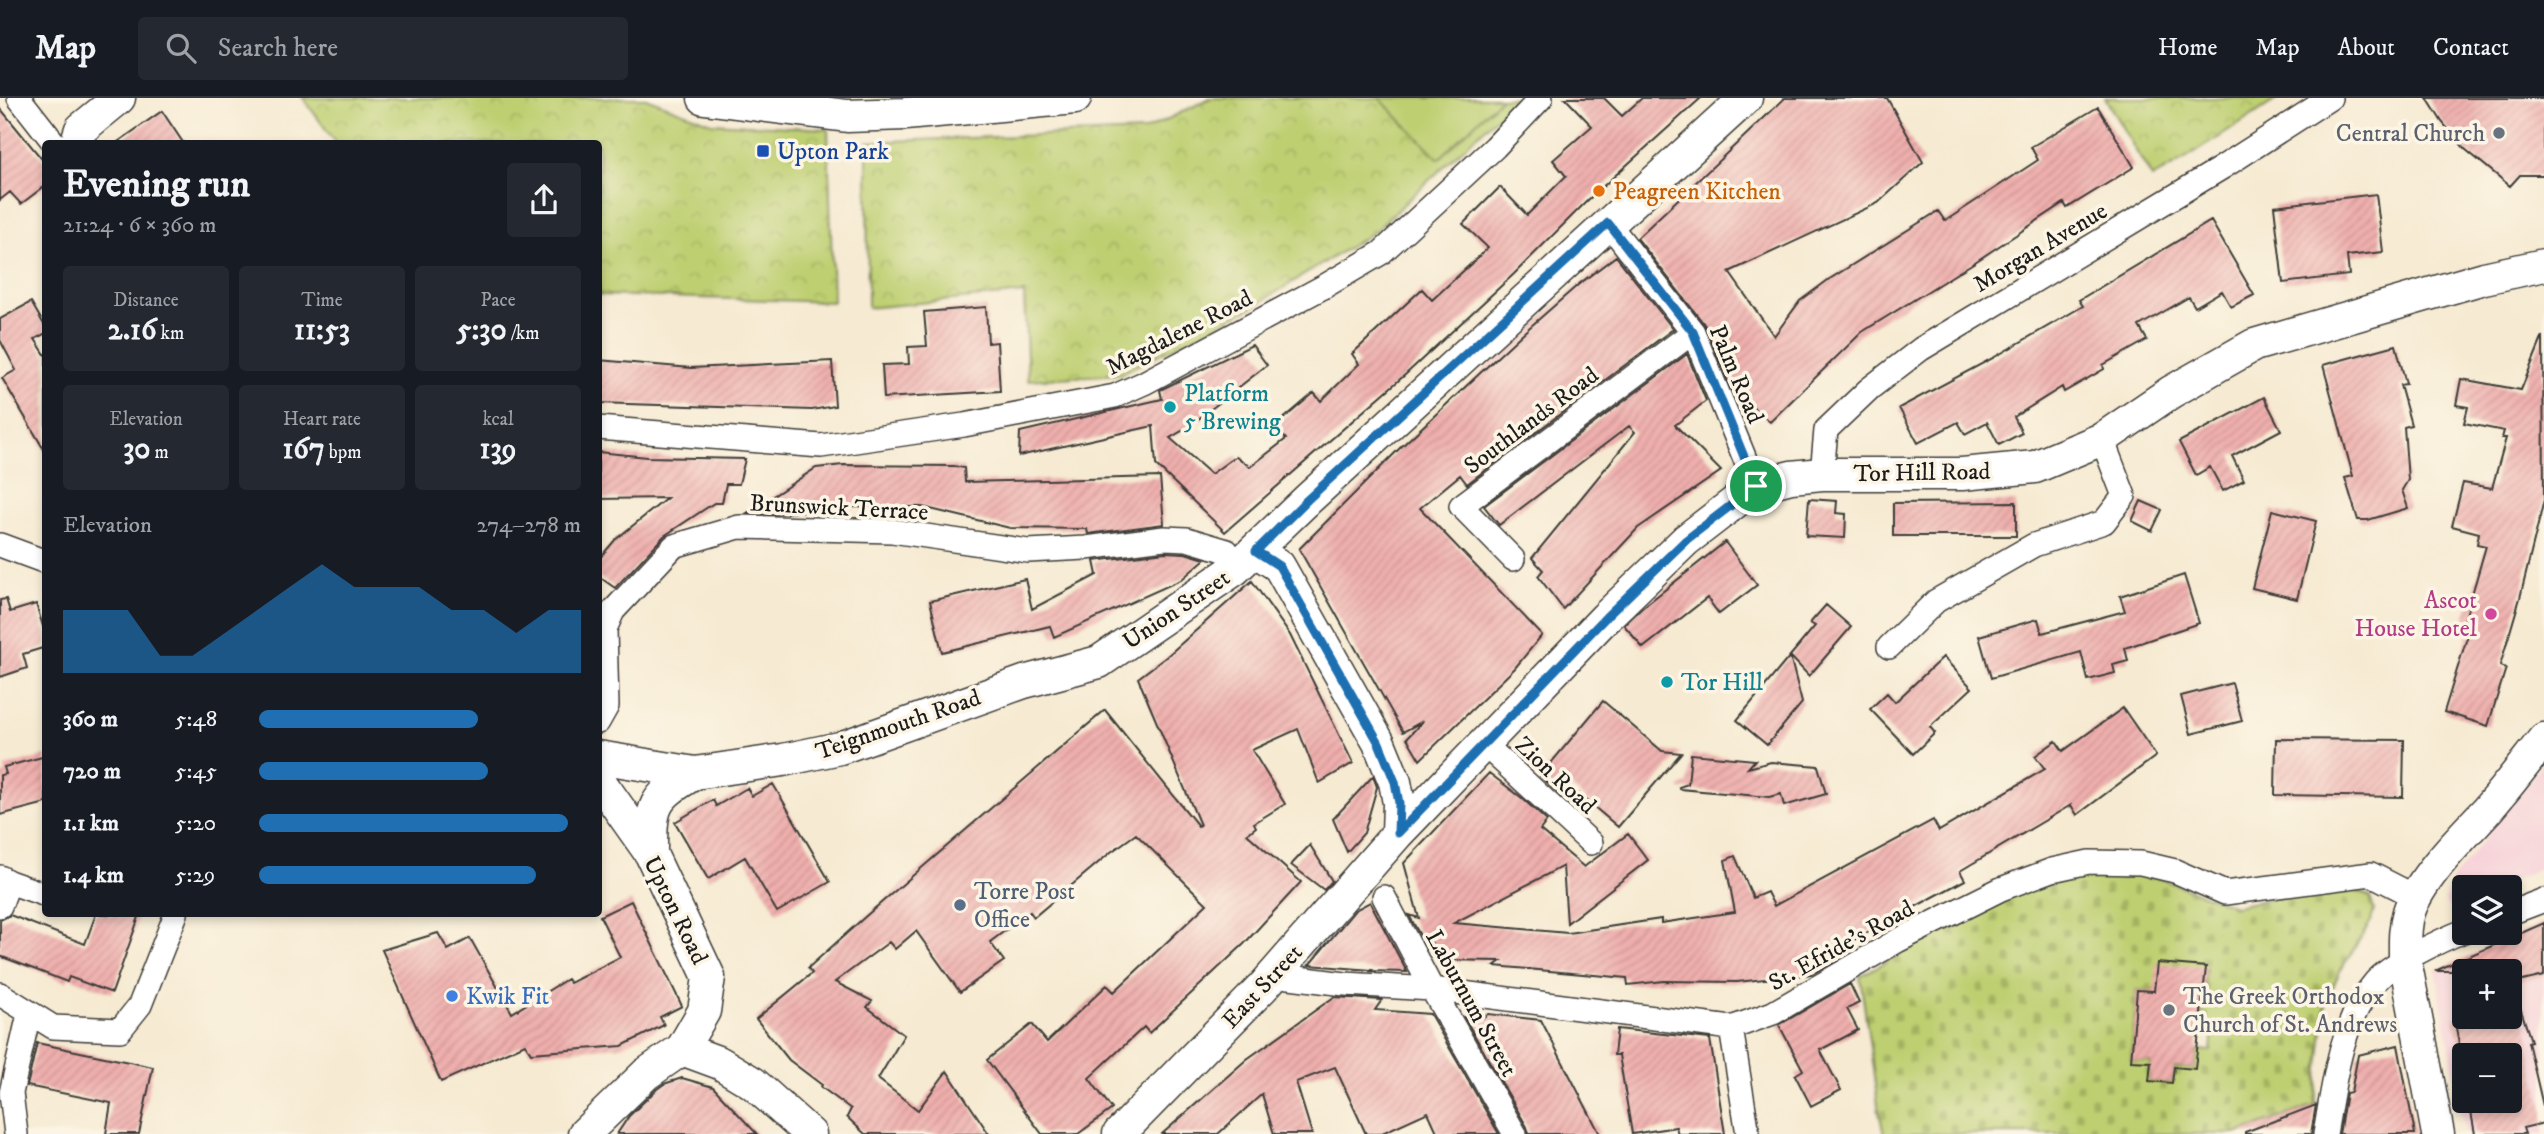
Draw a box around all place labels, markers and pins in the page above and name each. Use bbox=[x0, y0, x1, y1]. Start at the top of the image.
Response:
place label: Central Church bbox=[2336, 119, 2485, 149]
marker: Central Church bbox=[2491, 125, 2507, 141]
place label: Upton Park bbox=[777, 137, 889, 167]
marker: Upton Park bbox=[755, 143, 771, 159]
place label: Peagreen Kitchen bbox=[1613, 177, 1781, 207]
marker: Peagreen Kitchen bbox=[1591, 183, 1607, 199]
place label: Platform 5 Brewing bbox=[1184, 379, 1281, 437]
marker: Platform 5 Brewing bbox=[1162, 399, 1178, 415]
pin bbox=[1726, 456, 1786, 516]
place label: Ascot House Hotel bbox=[2355, 586, 2478, 644]
marker: Ascot House Hotel bbox=[2483, 606, 2499, 622]
place label: Tor Hill bbox=[1681, 668, 1764, 698]
marker: Tor Hill bbox=[1659, 674, 1675, 690]
place label: Torre Post Office bbox=[974, 877, 1075, 935]
marker: Torre Post Office bbox=[952, 897, 968, 913]
place label: Kwik Fit bbox=[466, 982, 550, 1012]
place label: The Greek Orthodox Church of St. Andrews bbox=[2183, 982, 2397, 1040]
marker: Kwik Fit bbox=[444, 988, 460, 1004]
marker: The Greek Orthodox Church of St. Andrews bbox=[2161, 1002, 2177, 1018]

